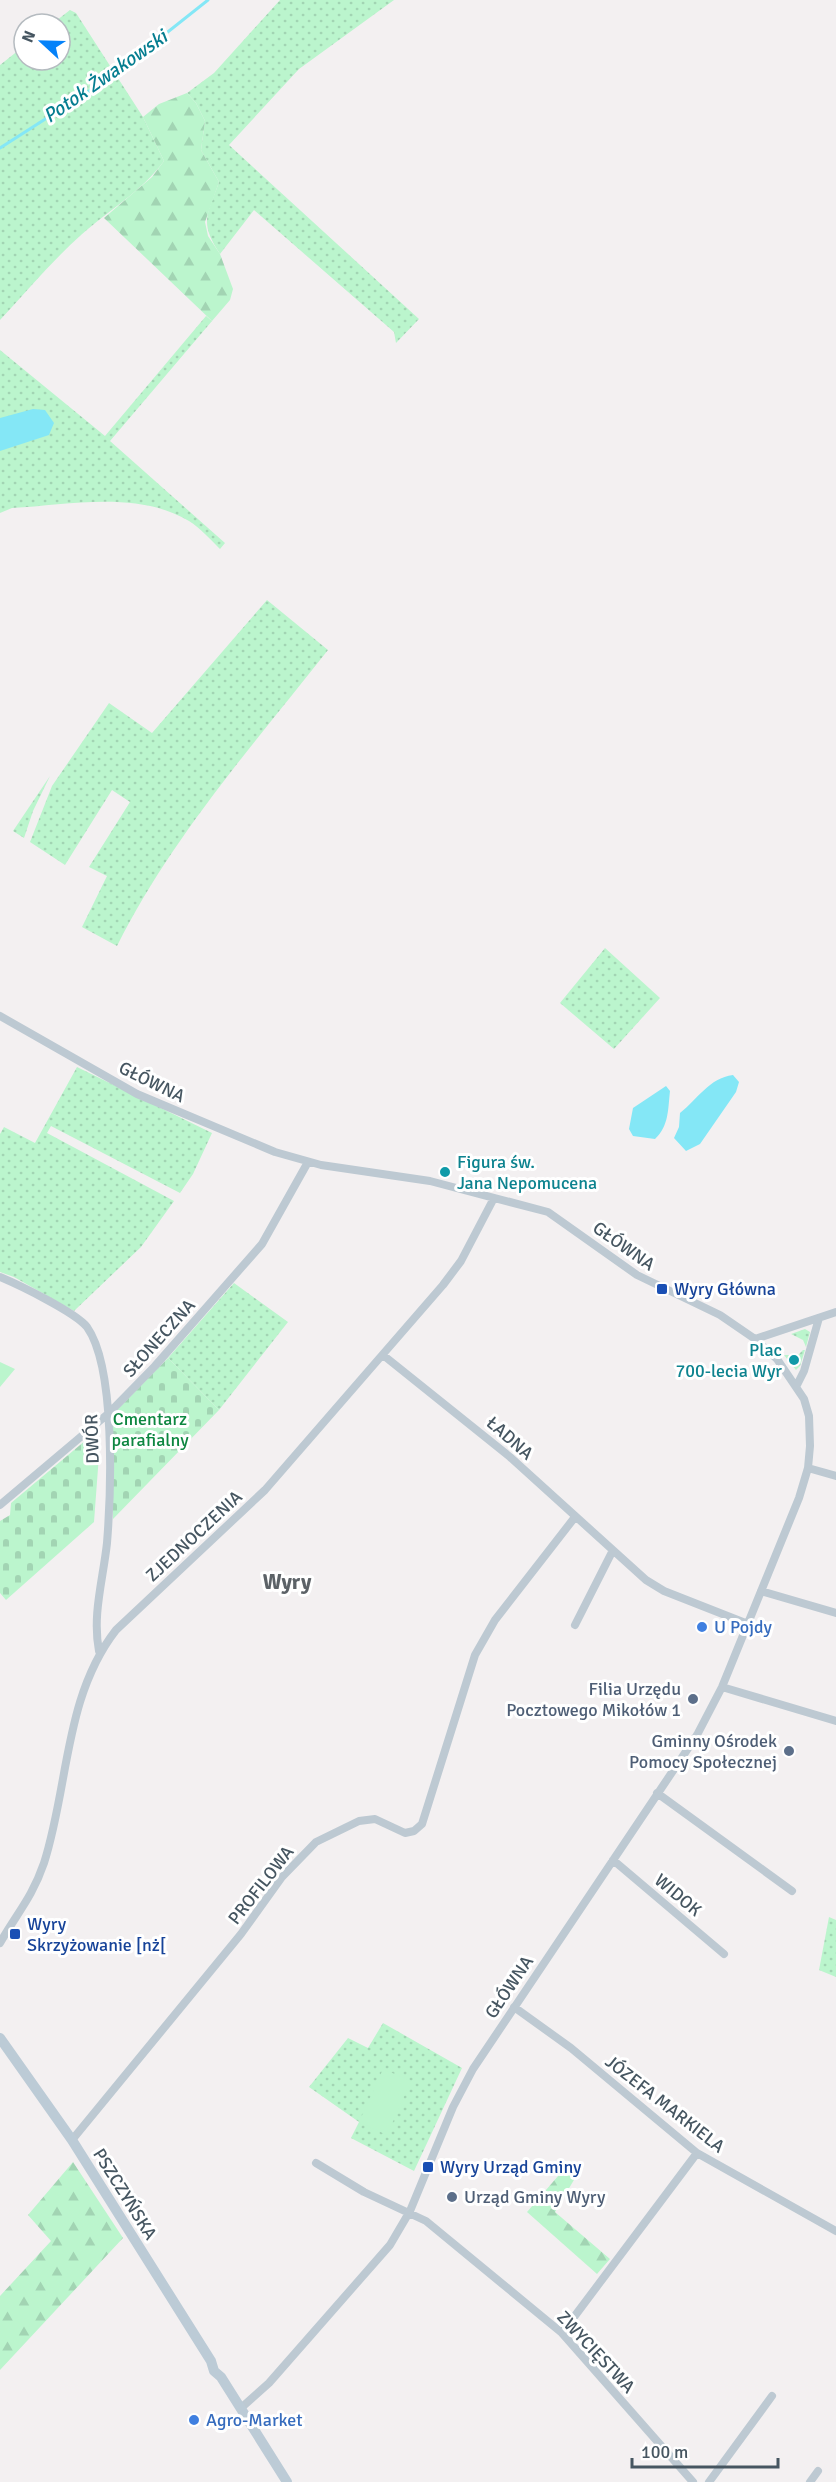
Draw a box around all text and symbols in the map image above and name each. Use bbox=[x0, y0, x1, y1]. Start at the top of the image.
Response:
north arrow bbox=[12, 12, 72, 72]
water label: Potok Żwakowski bbox=[38, 23, 174, 129]
text: N bbox=[18, 28, 40, 46]
street label: GŁÓWNA bbox=[115, 1057, 189, 1107]
place label: Figura św. Jana Nepomucena bbox=[457, 1151, 597, 1194]
marker: Figura św. Jana Nepomucena bbox=[438, 1165, 452, 1179]
street label: GŁÓWNA bbox=[589, 1217, 659, 1275]
place label: Wyry Główna bbox=[674, 1278, 776, 1300]
marker: Wyry Główna bbox=[655, 1282, 669, 1296]
street label: SŁONECZNA bbox=[118, 1294, 200, 1382]
place label: Plac 700-lecia Wyr bbox=[676, 1339, 782, 1382]
marker: Plac 700-lecia Wyr bbox=[787, 1353, 801, 1367]
park label: Cmentarz parafialny bbox=[111, 1408, 189, 1451]
street label: ŁADNA bbox=[482, 1412, 538, 1464]
street label: DWÓR bbox=[80, 1414, 104, 1464]
street label: ZJEDNOCZENIA bbox=[141, 1486, 247, 1586]
district label: Wyry bbox=[263, 1569, 312, 1595]
place label: U Pojdy bbox=[714, 1616, 773, 1638]
marker: U Pojdy bbox=[695, 1620, 709, 1634]
place label: Filia Urzędu Pocztowego Mikołów 1 bbox=[506, 1678, 681, 1721]
marker: Filia Urzędu Pocztowego Mikołów 1 bbox=[686, 1692, 700, 1706]
place label: Gminny Ośrodek Pomocy Społecznej bbox=[629, 1730, 777, 1773]
marker: Gminny Ośrodek Pomocy Społecznej bbox=[782, 1744, 796, 1758]
street label: PROFILOWA bbox=[223, 1841, 299, 1929]
street label: WIDOK bbox=[650, 1869, 706, 1921]
place label: Wyry Skrzyżowanie [nż[ bbox=[27, 1913, 166, 1956]
marker: Wyry Skrzyżowanie [nż[ bbox=[8, 1927, 22, 1941]
street label: GŁÓWNA bbox=[480, 1951, 538, 2023]
street label: JÓZEFA MARKIELA bbox=[601, 2050, 729, 2158]
street label: PSZCZYŃSKA bbox=[88, 2144, 162, 2244]
place label: Wyry Urząd Gminy bbox=[440, 2156, 582, 2178]
marker: Wyry Urząd Gminy bbox=[421, 2160, 435, 2174]
place label: Urząd Gminy Wyry bbox=[464, 2186, 606, 2208]
marker: Urząd Gminy Wyry bbox=[445, 2190, 459, 2204]
street label: ZWYCIĘSTWA bbox=[552, 2306, 640, 2398]
place label: Agro-Market bbox=[206, 2409, 303, 2431]
marker: Agro-Market bbox=[187, 2413, 201, 2427]
scale bar bbox=[632, 2431, 778, 2469]
text: 100 m bbox=[641, 2441, 688, 2463]

